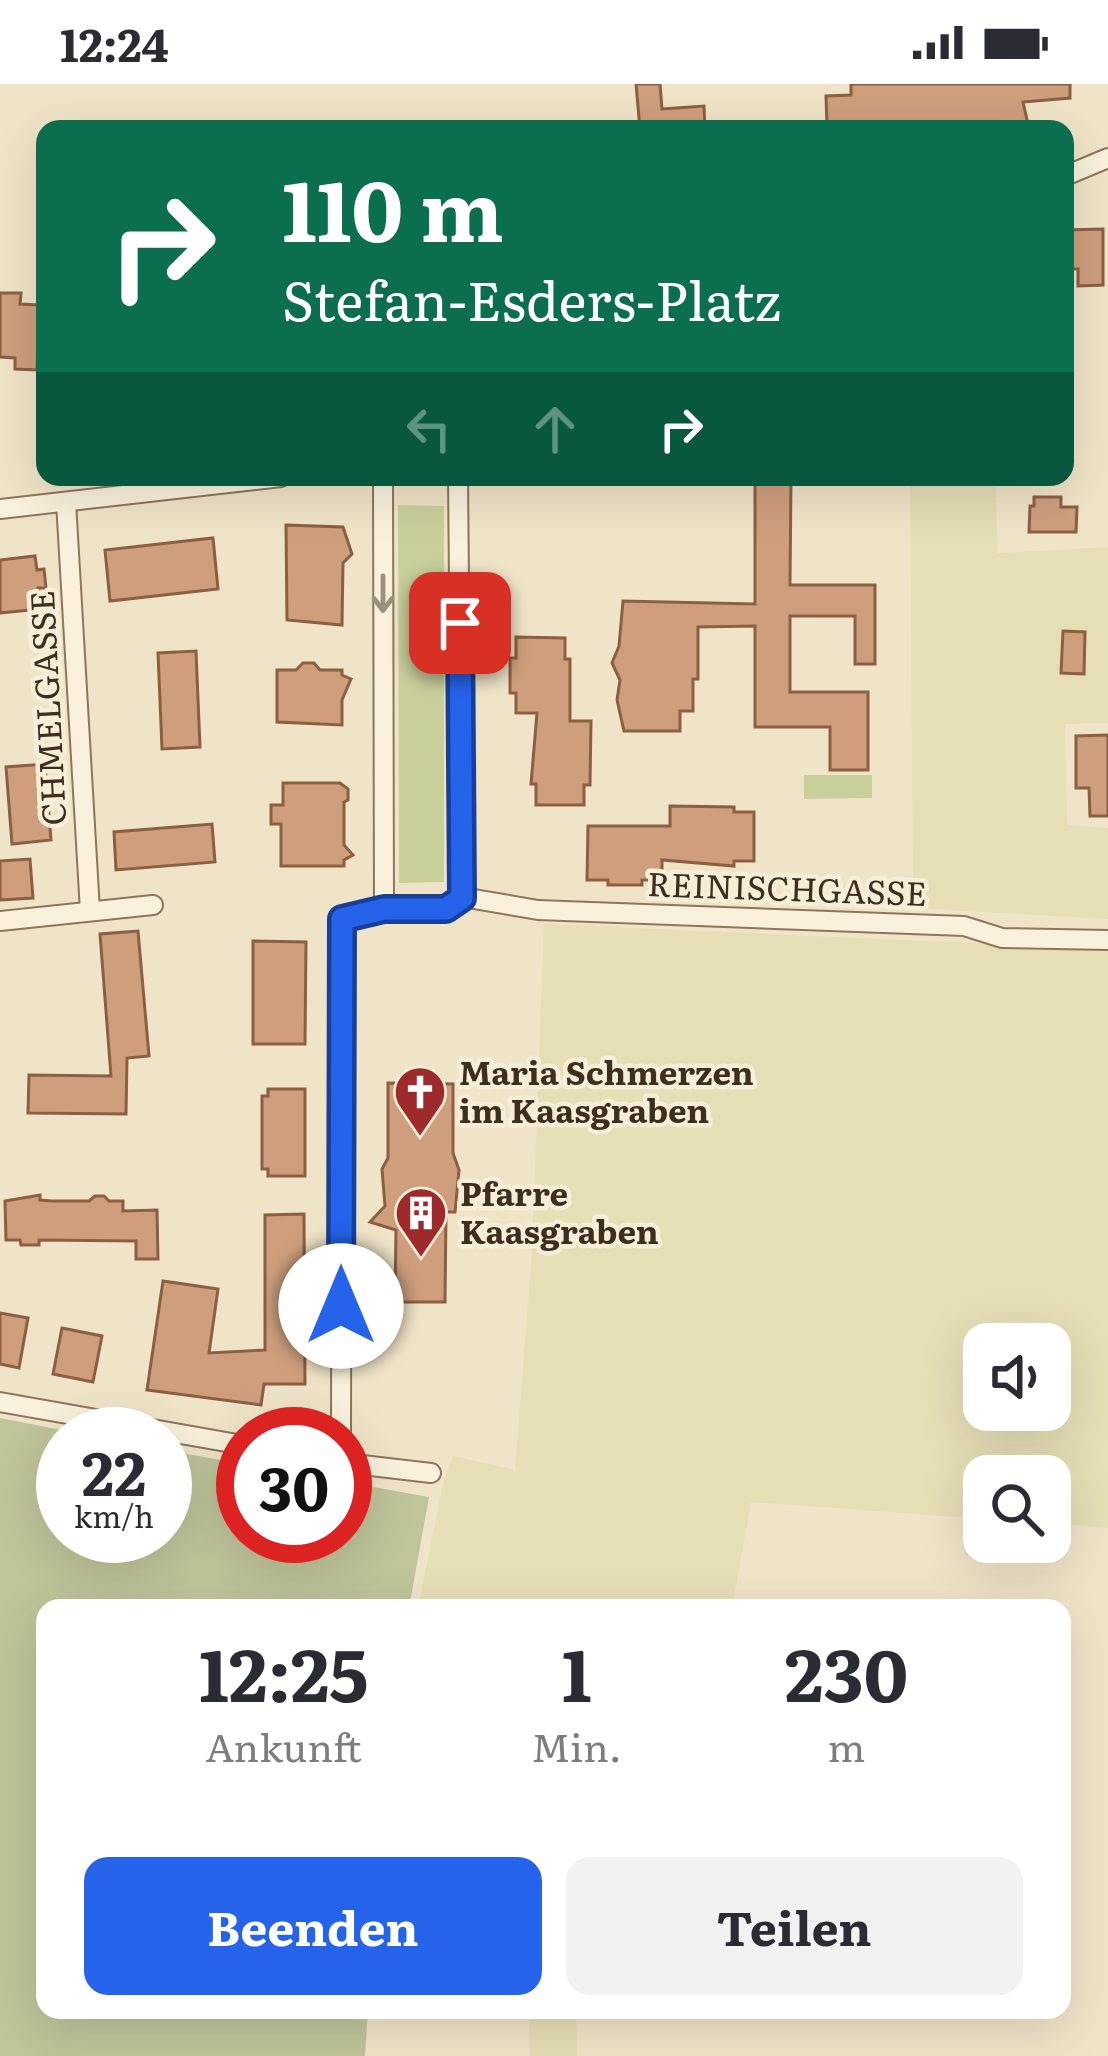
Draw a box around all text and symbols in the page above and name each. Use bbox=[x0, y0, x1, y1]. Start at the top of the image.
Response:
text: 12:24 bbox=[60, 9, 169, 76]
text: 110 m bbox=[282, 143, 504, 268]
icon: right bbox=[84, 168, 240, 324]
text: Stefan-Esders-Platz bbox=[282, 257, 781, 338]
icon: left bbox=[396, 396, 462, 462]
icon: ahead bbox=[522, 396, 588, 462]
icon: right bbox=[648, 396, 714, 462]
pin bbox=[409, 572, 511, 674]
one-way arrow bbox=[372, 574, 394, 613]
street label: CHMELGASSE bbox=[15, 590, 76, 827]
icon: arrive bbox=[427, 590, 493, 656]
street label: REINISCHGASSE bbox=[647, 857, 928, 916]
place label: Maria Schmerzen im Kaasgraben bbox=[459, 1046, 754, 1133]
church icon: Maria Schmerzen im Kaasgraben bbox=[392, 1064, 448, 1138]
place label: Pfarre Kaasgraben bbox=[460, 1167, 659, 1254]
building icon: Pfarre Kaasgraben bbox=[393, 1185, 449, 1259]
position arrow bbox=[278, 1243, 404, 1369]
map controls bbox=[963, 1323, 1071, 1563]
button: sound bbox=[963, 1323, 1071, 1431]
speed limit sign: 30 bbox=[216, 1407, 372, 1563]
text: 22 bbox=[82, 1425, 146, 1514]
button: search bbox=[963, 1455, 1071, 1563]
text: km/h bbox=[74, 1493, 154, 1537]
text: 12:25 bbox=[199, 1617, 368, 1724]
text: 1 bbox=[562, 1617, 592, 1724]
text: 230 bbox=[785, 1617, 908, 1724]
text: Ankunft bbox=[205, 1716, 362, 1774]
text: Min. bbox=[531, 1716, 622, 1774]
text: m bbox=[828, 1716, 865, 1774]
button: Beenden bbox=[84, 1857, 542, 1995]
button: Teilen bbox=[566, 1857, 1023, 1995]

